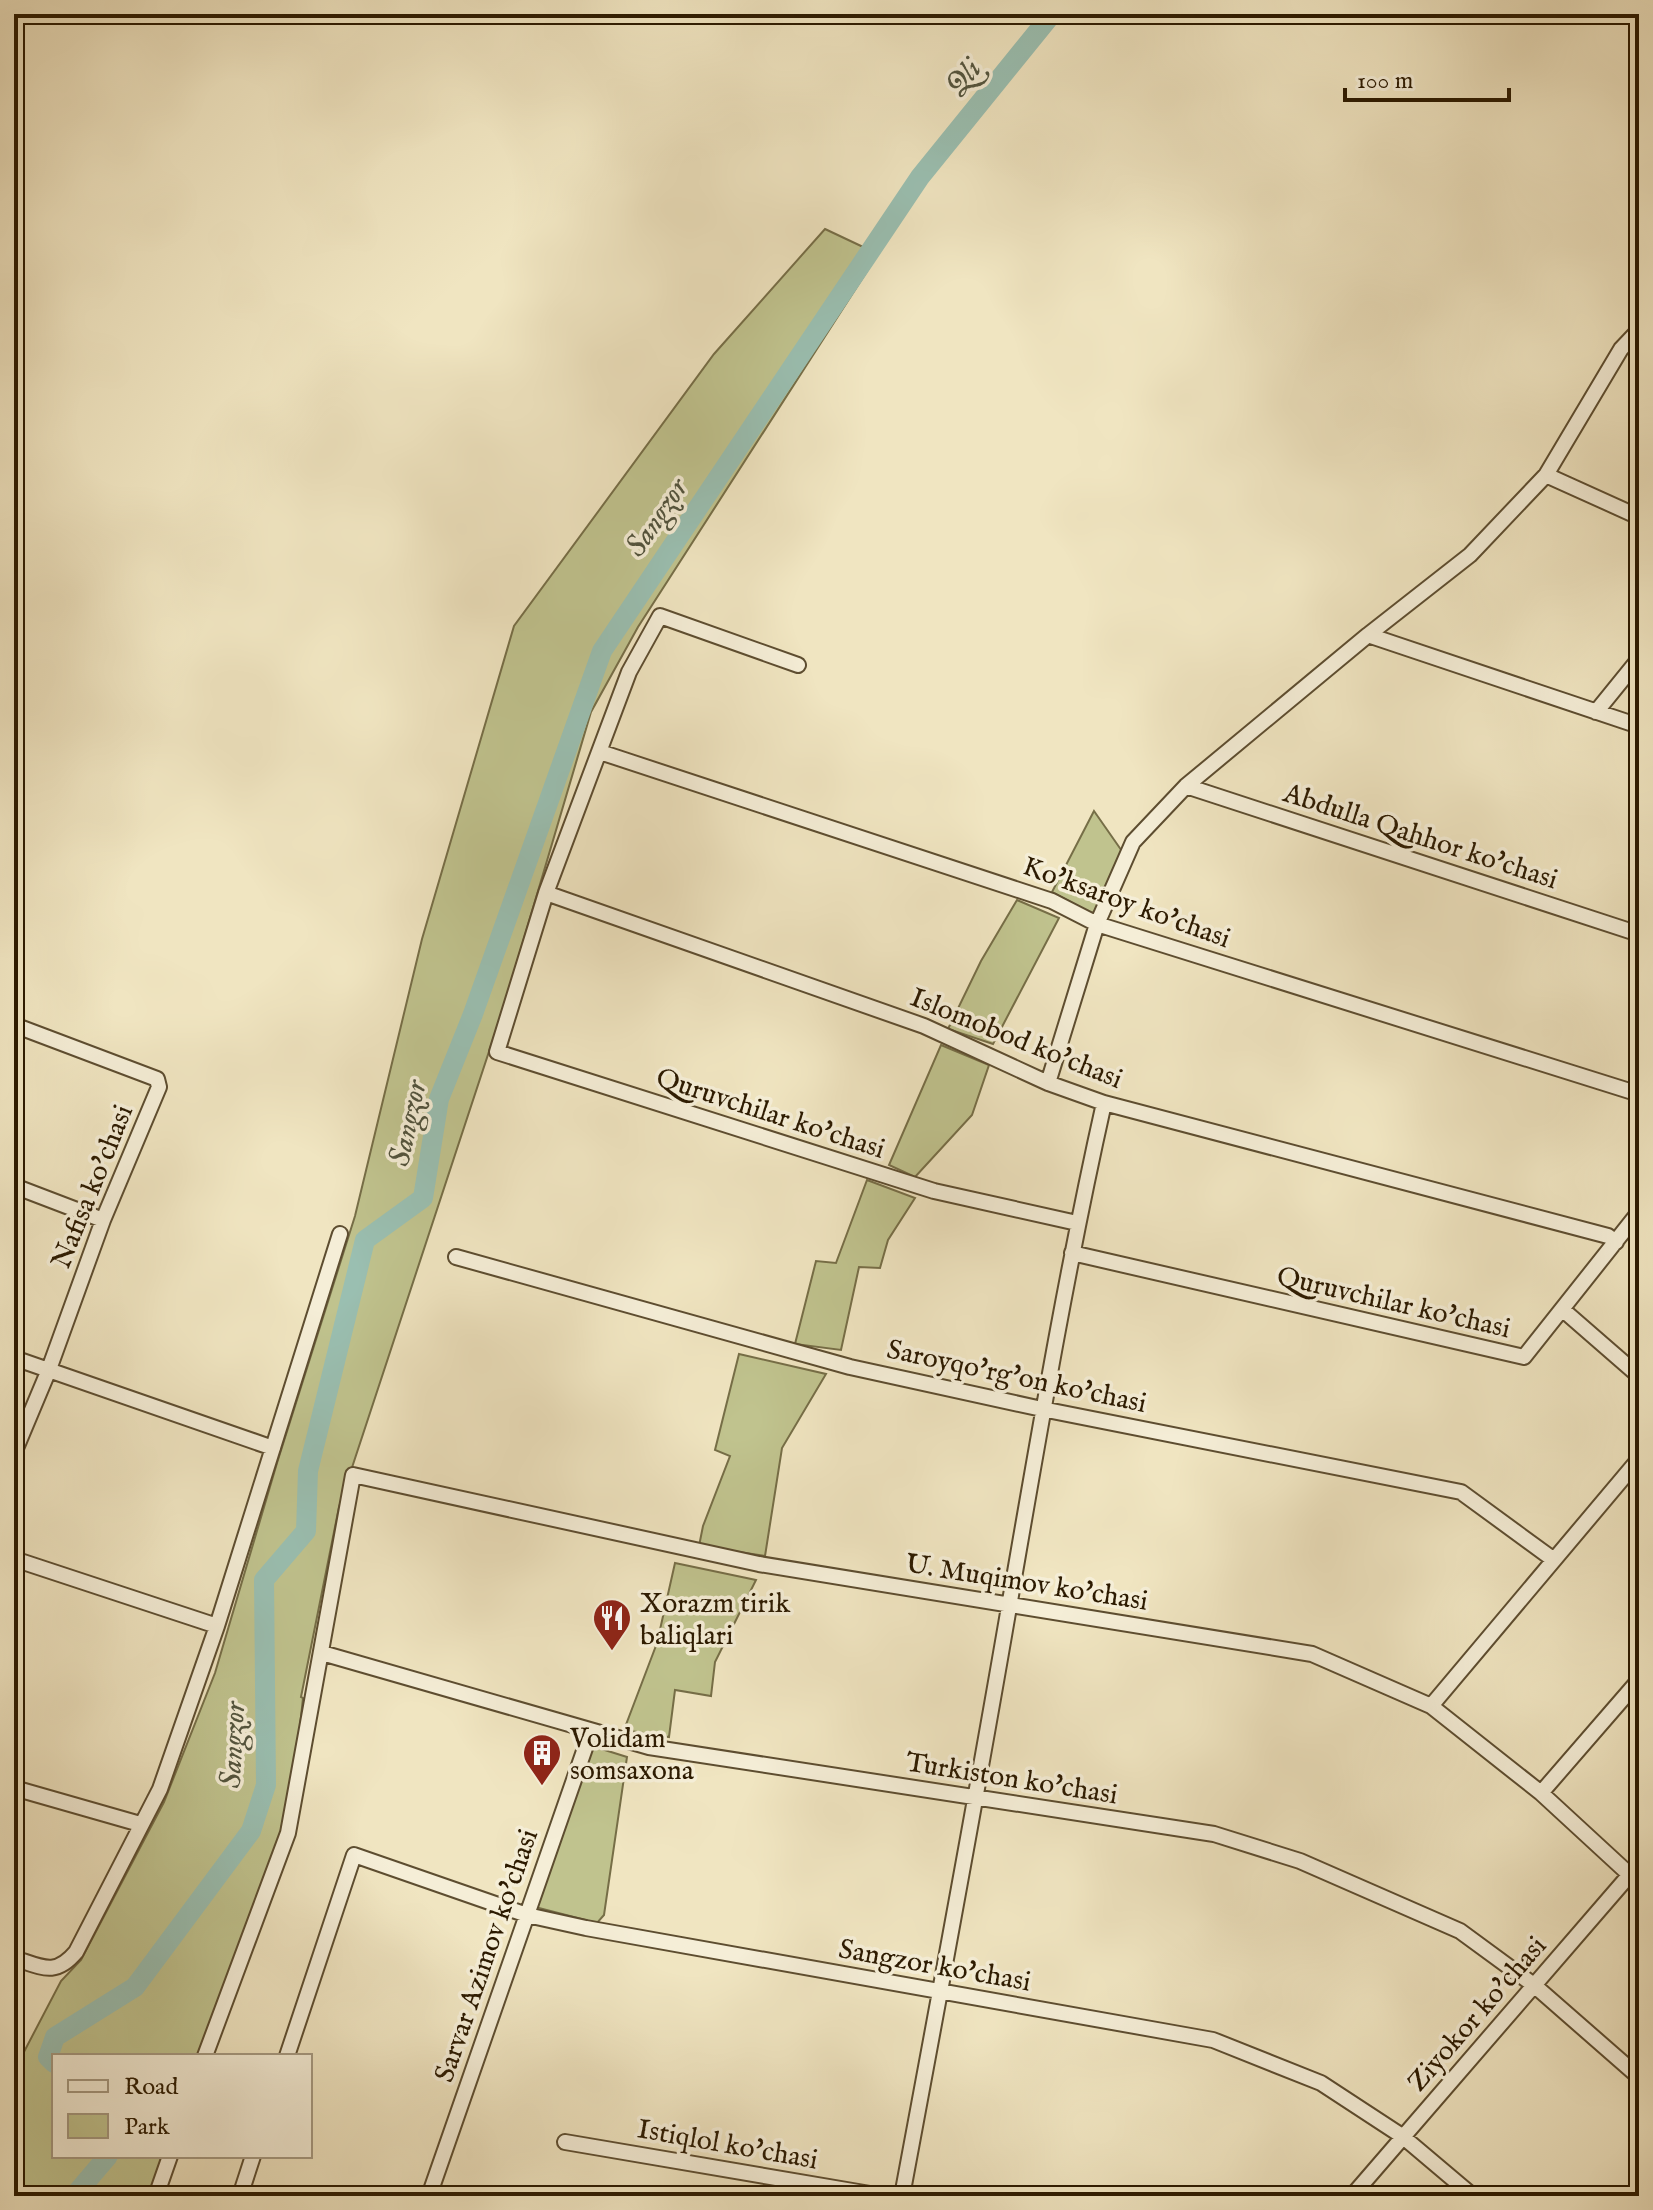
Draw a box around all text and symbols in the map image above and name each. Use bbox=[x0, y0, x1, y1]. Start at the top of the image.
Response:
water label: Qli bbox=[938, 50, 992, 105]
scale bar bbox=[1345, 52, 1509, 102]
text: 100 m bbox=[1357, 66, 1413, 97]
water label: Sangzor bbox=[618, 470, 699, 565]
street label: Abdulla Qahhor ko'chasi bbox=[1278, 776, 1562, 898]
street label: Ko'ksaroy ko'chasi bbox=[1018, 850, 1235, 957]
street label: Islomobod ko'chasi bbox=[905, 981, 1127, 1098]
street label: Quruvchilar ko'chasi bbox=[651, 1061, 889, 1168]
water label: Sangzor bbox=[381, 1075, 437, 1170]
street label: Nafisa ko'chasi bbox=[45, 1100, 142, 1274]
street label: Quruvchilar ko'chasi bbox=[1273, 1260, 1514, 1347]
street label: Saroyqo'rg'on ko'chasi bbox=[884, 1333, 1149, 1422]
street label: U. Muqimov ko'chasi bbox=[903, 1547, 1150, 1620]
place label: Xorazm tirik baliqlari bbox=[640, 1587, 791, 1654]
restaurant icon: Xorazm tirik baliqlari bbox=[591, 1597, 633, 1652]
water label: Sangzor bbox=[213, 1699, 255, 1789]
place label: Volidam somsaxona bbox=[569, 1722, 695, 1789]
building icon: Volidam somsaxona bbox=[521, 1732, 563, 1787]
street label: Turkiston ko'chasi bbox=[903, 1745, 1120, 1813]
street label: Sarvar Azimov ko'chasi bbox=[428, 1825, 547, 2087]
street label: Ziyokor ko'chasi bbox=[1401, 1930, 1555, 2100]
street label: Sangzor ko'chasi bbox=[836, 1932, 1033, 2001]
legend bbox=[52, 2054, 312, 2158]
text: Road bbox=[124, 2072, 178, 2103]
text: Park bbox=[124, 2112, 170, 2143]
street label: Istiqlol ko'chasi bbox=[635, 2112, 821, 2179]

